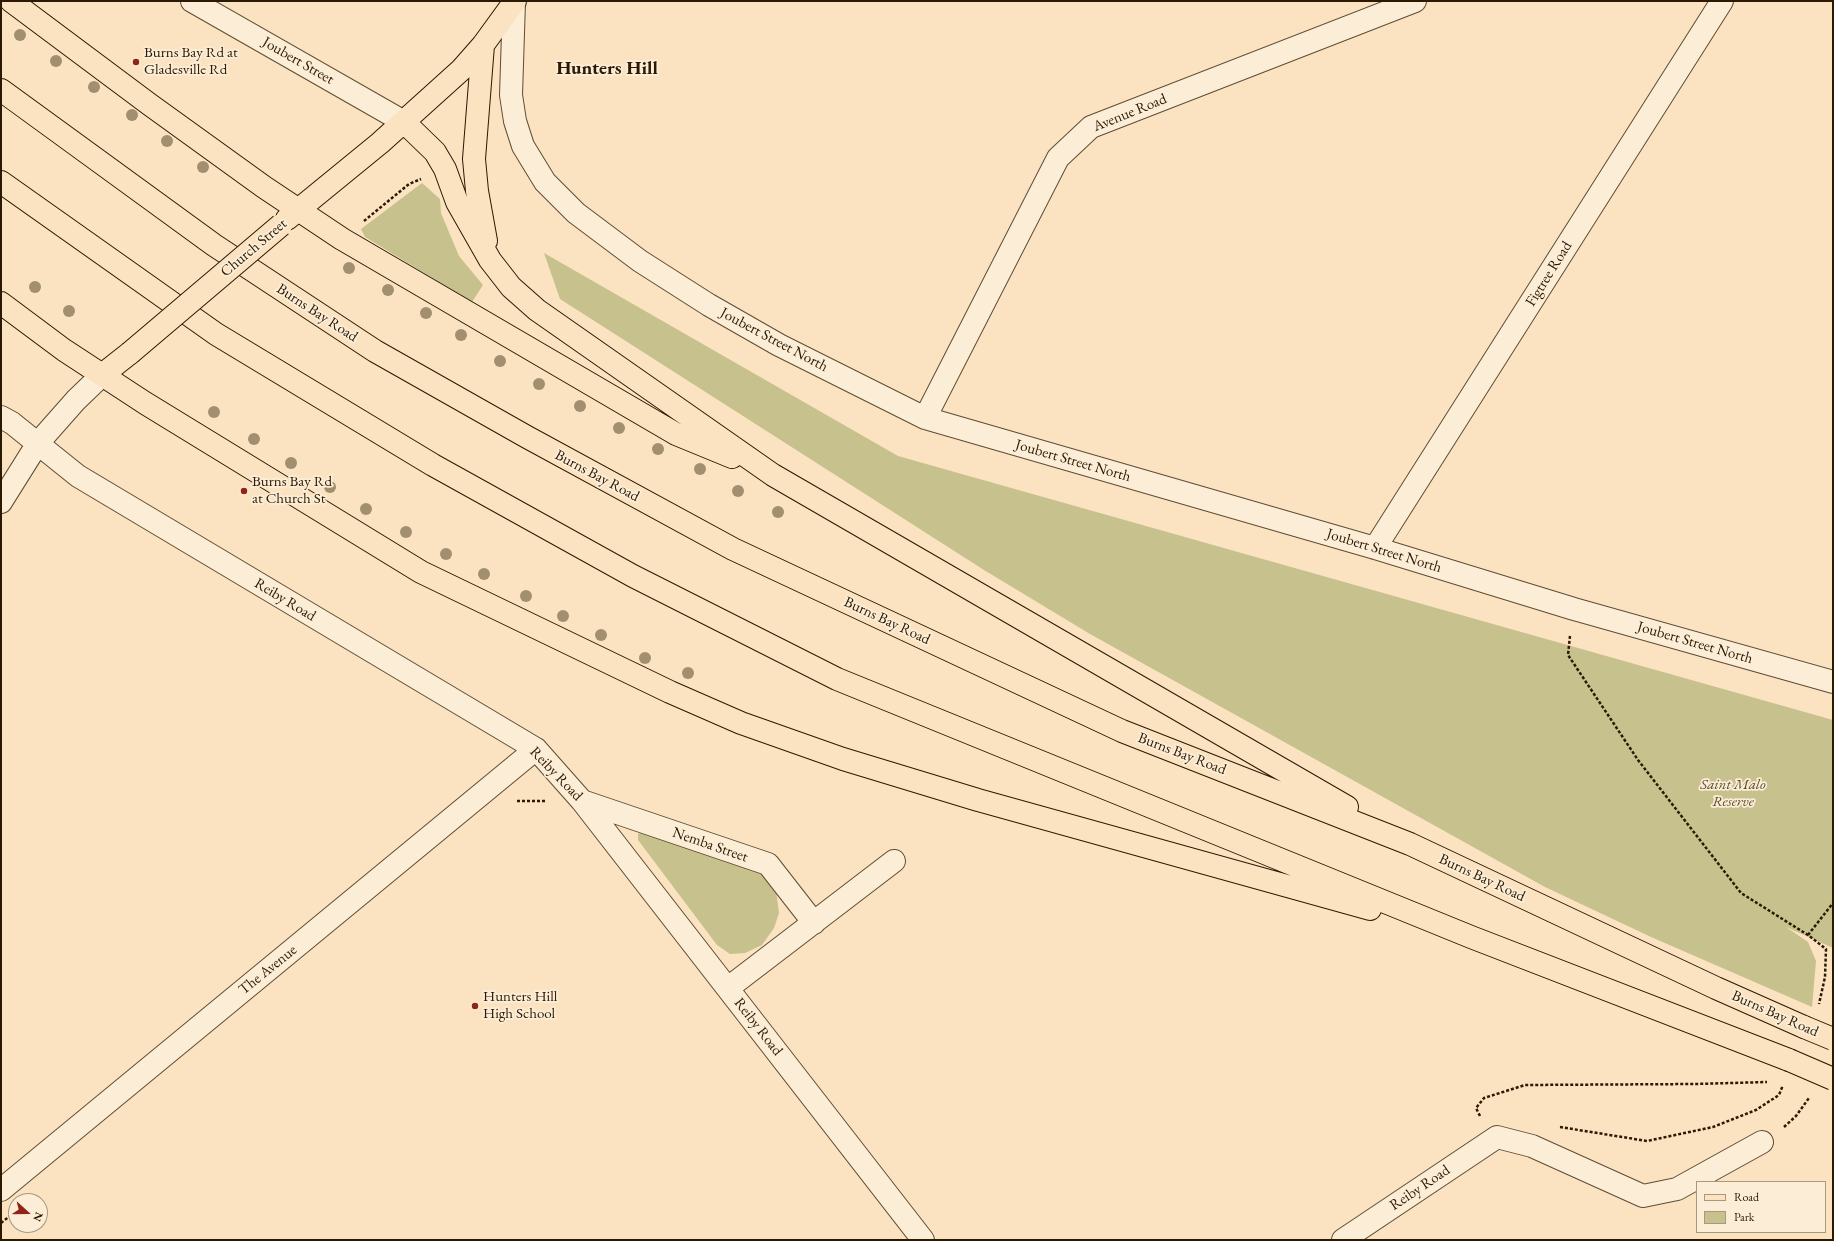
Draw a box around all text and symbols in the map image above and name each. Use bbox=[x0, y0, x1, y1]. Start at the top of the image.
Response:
street label: Joubert Street bbox=[259, 33, 337, 89]
place label: Burns Bay Rd at Gladesville Rd bbox=[144, 44, 238, 79]
marker: Burns Bay Rd at Gladesville Rd bbox=[131, 57, 141, 67]
district label: Hunters Hill bbox=[556, 58, 658, 80]
street label: Avenue Road bbox=[1091, 90, 1169, 136]
street label: Church Street bbox=[217, 215, 291, 281]
street label: Figtree Road bbox=[1522, 238, 1576, 310]
street label: Burns Bay Road bbox=[273, 280, 361, 346]
street label: Joubert Street North bbox=[717, 304, 831, 376]
street label: Joubert Street North bbox=[1013, 436, 1133, 486]
street label: Burns Bay Road bbox=[552, 446, 642, 506]
place label: Burns Bay Rd at Church St bbox=[252, 473, 332, 508]
marker: Burns Bay Rd at Church St bbox=[239, 486, 249, 496]
street label: Joubert Street North bbox=[1324, 525, 1444, 577]
street label: Reiby Road bbox=[251, 575, 319, 625]
street label: Burns Bay Road bbox=[841, 593, 933, 649]
street label: Joubert Street North bbox=[1635, 618, 1755, 668]
street label: Burns Bay Road bbox=[1135, 729, 1229, 779]
street label: Reiby Road bbox=[526, 743, 586, 805]
park label: Saint Malo Reserve bbox=[1700, 776, 1766, 811]
street label: Nemba Street bbox=[670, 824, 750, 866]
street label: Burns Bay Road bbox=[1436, 850, 1528, 906]
street label: The Avenue bbox=[235, 941, 301, 999]
street label: Burns Bay Road bbox=[1729, 987, 1821, 1041]
place label: Hunters Hill High School bbox=[483, 988, 557, 1023]
street label: Reiby Road bbox=[730, 994, 786, 1060]
marker: Hunters Hill High School bbox=[470, 1001, 480, 1011]
street label: Reiby Road bbox=[1387, 1161, 1453, 1215]
legend bbox=[1696, 1181, 1826, 1233]
text: Road bbox=[1734, 1189, 1759, 1205]
north arrow bbox=[8, 1193, 48, 1233]
text: Park bbox=[1734, 1209, 1754, 1225]
text: N bbox=[30, 1210, 46, 1224]

